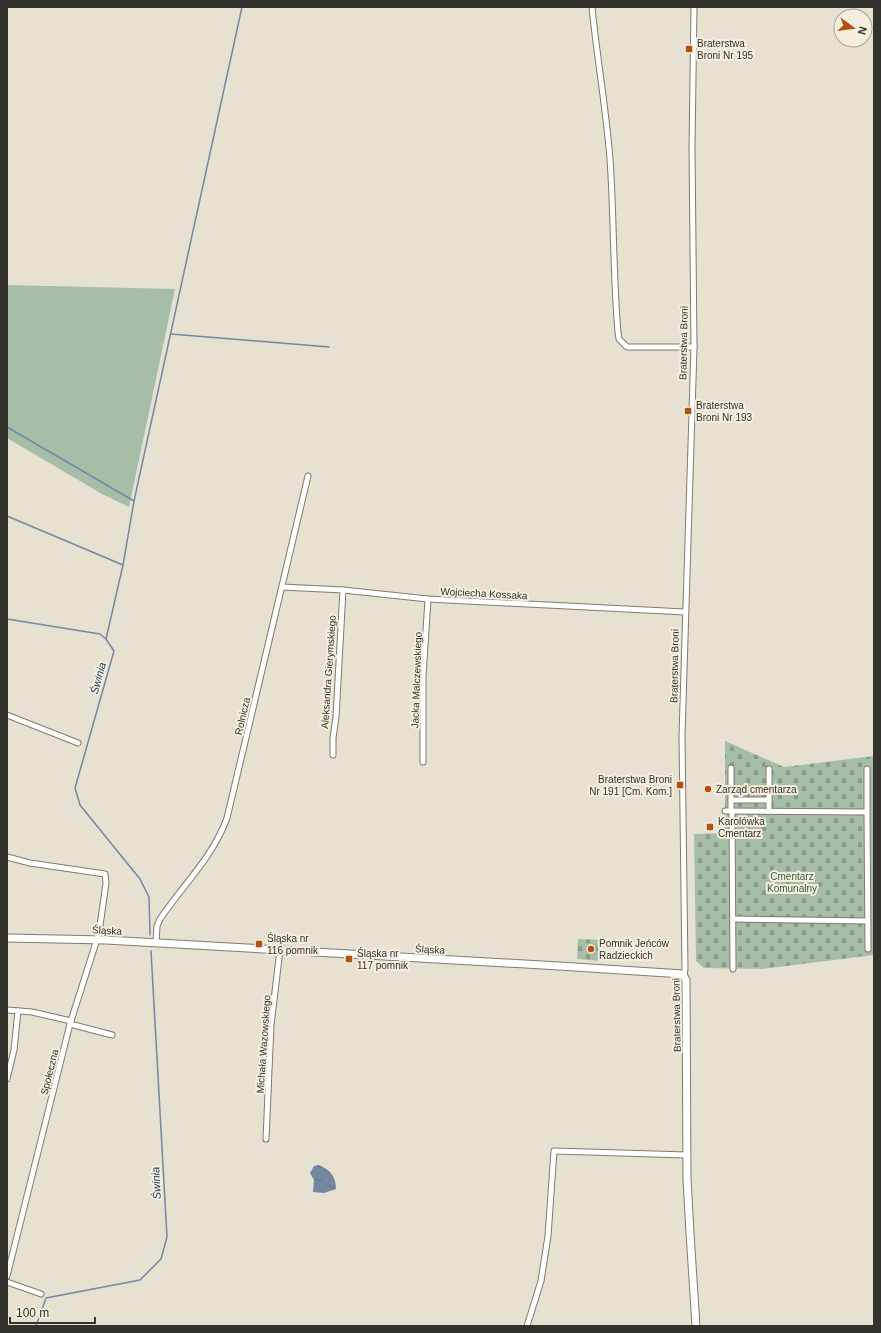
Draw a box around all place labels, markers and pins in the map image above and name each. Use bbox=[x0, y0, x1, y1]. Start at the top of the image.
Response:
place label: Braterstwa Broni Nr 195 bbox=[697, 38, 754, 61]
marker: Braterstwa Broni Nr 195 bbox=[684, 44, 694, 54]
place label: Braterstwa Broni Nr 193 bbox=[696, 400, 753, 423]
marker: Braterstwa Broni Nr 193 bbox=[683, 406, 693, 416]
place label: Braterstwa Broni Nr 191 [Cm. Kom.] bbox=[589, 774, 672, 797]
marker: Braterstwa Broni Nr 191 [Cm. Kom.] bbox=[675, 780, 685, 790]
marker: Zarząd cmentarza bbox=[703, 784, 713, 794]
place label: Zarząd cmentarza bbox=[716, 784, 797, 795]
place label: Karolówka Cmentarz bbox=[718, 816, 765, 839]
marker: Karolówka Cmentarz bbox=[705, 822, 715, 832]
place label: Śląska nr 116 pomnik bbox=[267, 932, 319, 956]
place label: Pomnik Jeńców Radzieckich bbox=[599, 938, 670, 961]
marker: Śląska nr 116 pomnik bbox=[254, 939, 264, 949]
marker: Pomnik Jeńców Radzieckich bbox=[586, 944, 596, 954]
place label: Śląska nr 117 pomnik bbox=[357, 947, 409, 971]
marker: Śląska nr 117 pomnik bbox=[344, 954, 354, 964]

